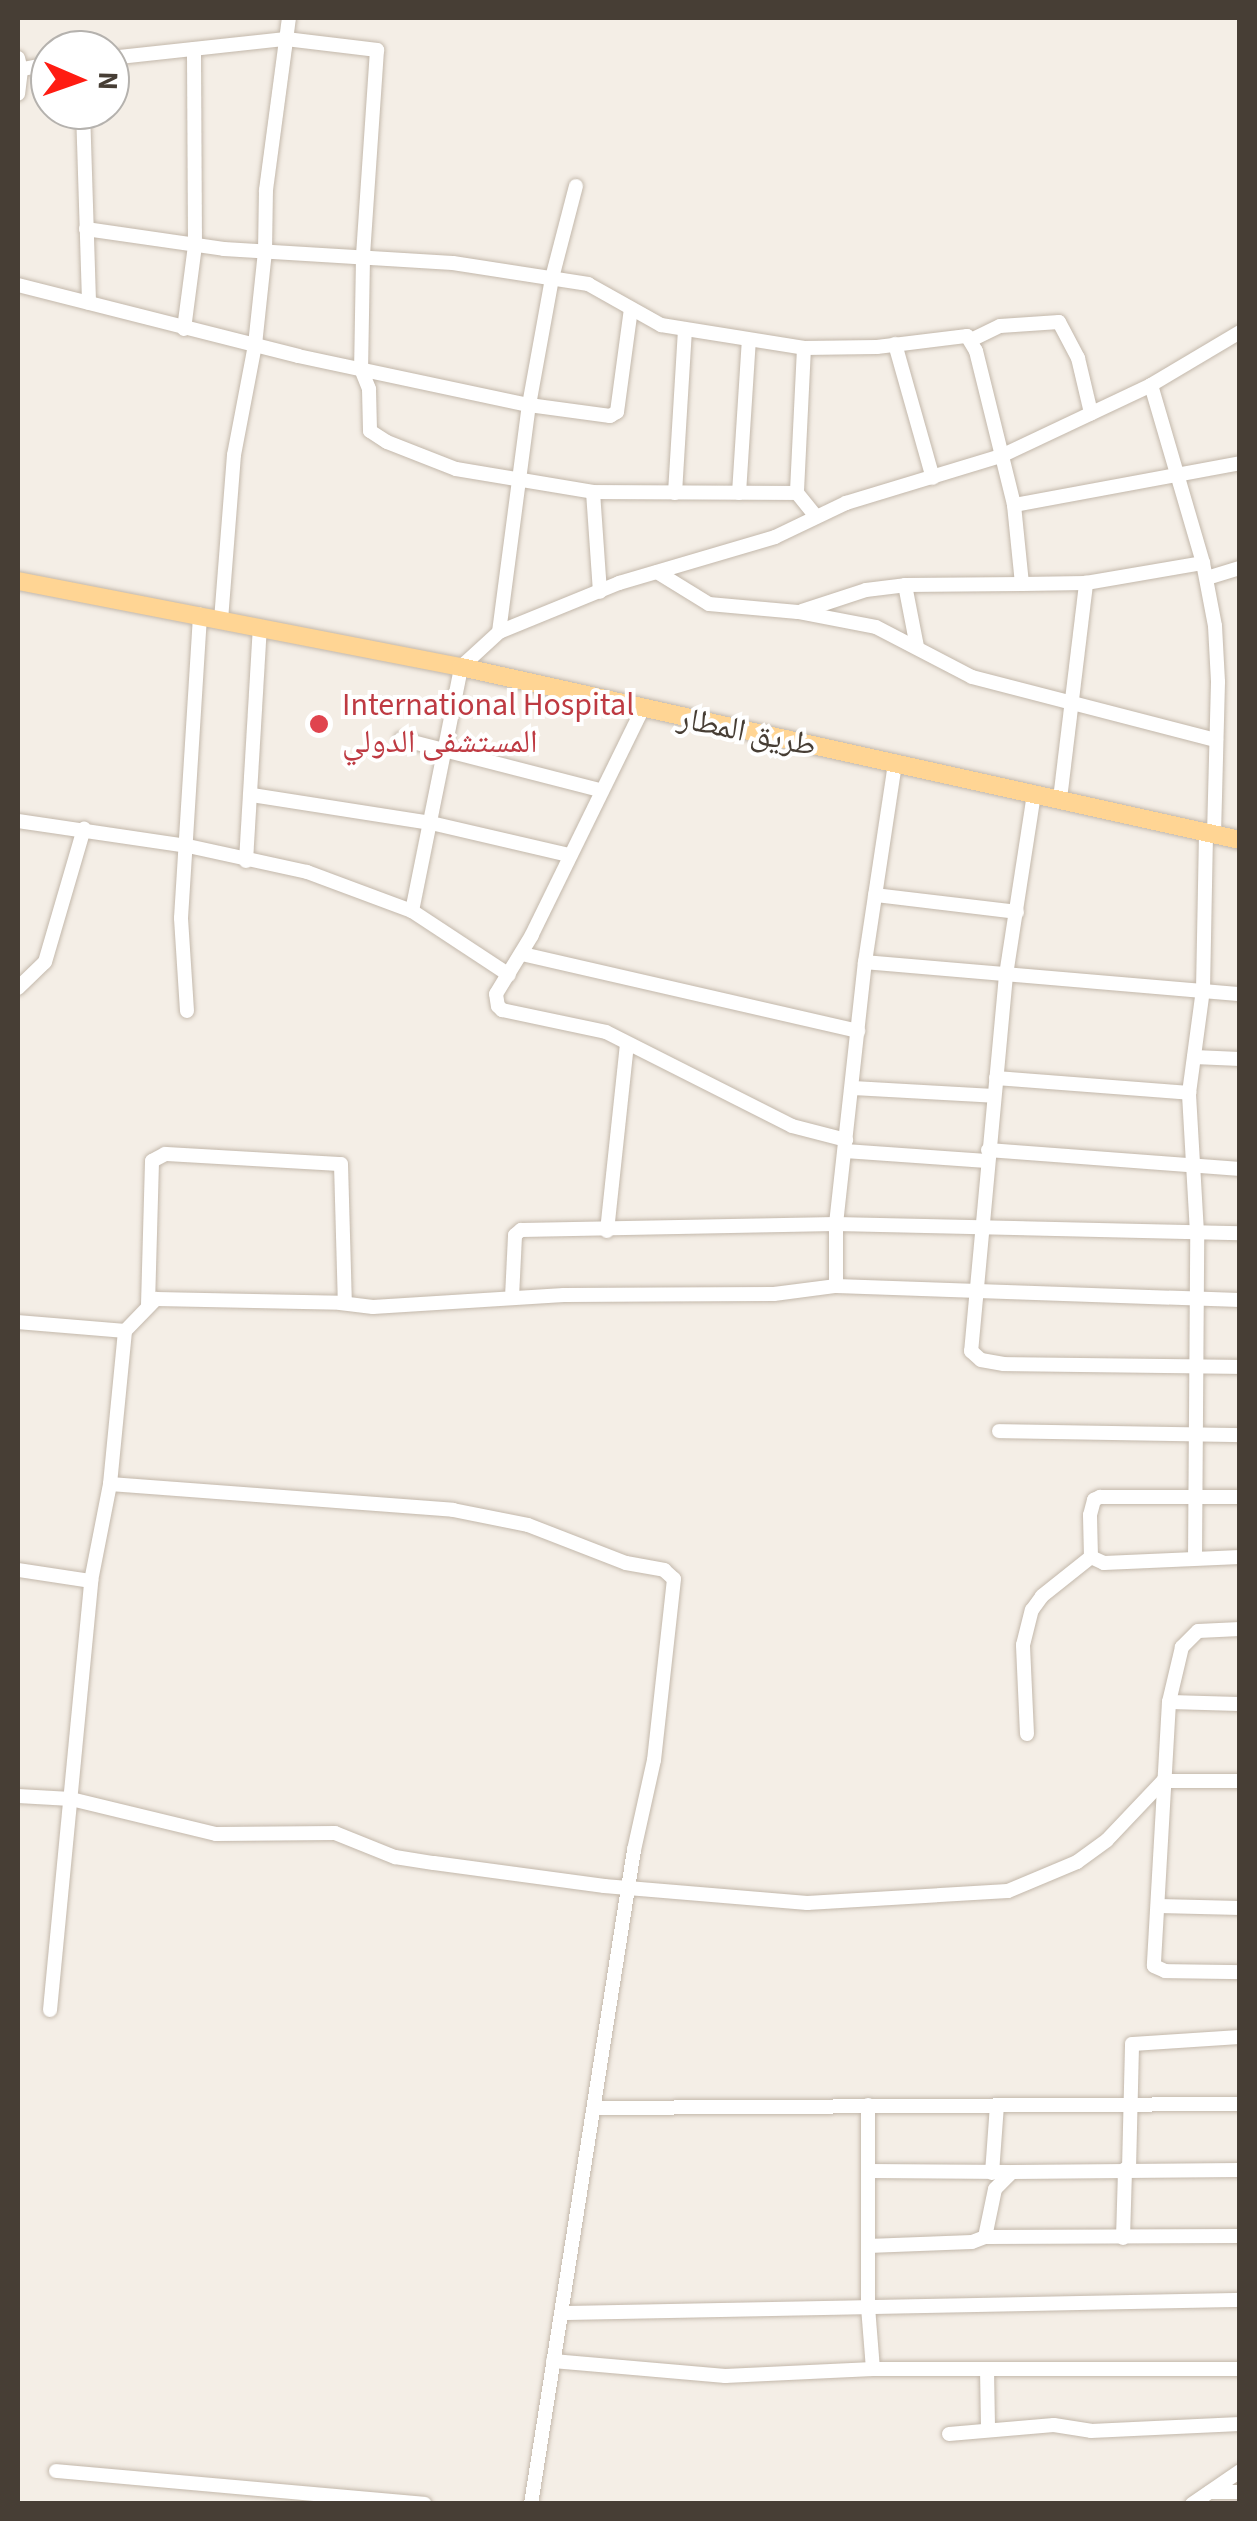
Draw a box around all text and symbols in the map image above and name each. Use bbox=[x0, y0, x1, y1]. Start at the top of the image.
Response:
north arrow bbox=[30, 30, 130, 130]
text: N bbox=[88, 71, 128, 91]
place label: International Hospital المستشفى الدولي bbox=[342, 687, 634, 762]
street label: طريق المطار bbox=[674, 699, 820, 765]
marker: International Hospital المستشفى الدولي bbox=[306, 711, 332, 737]

